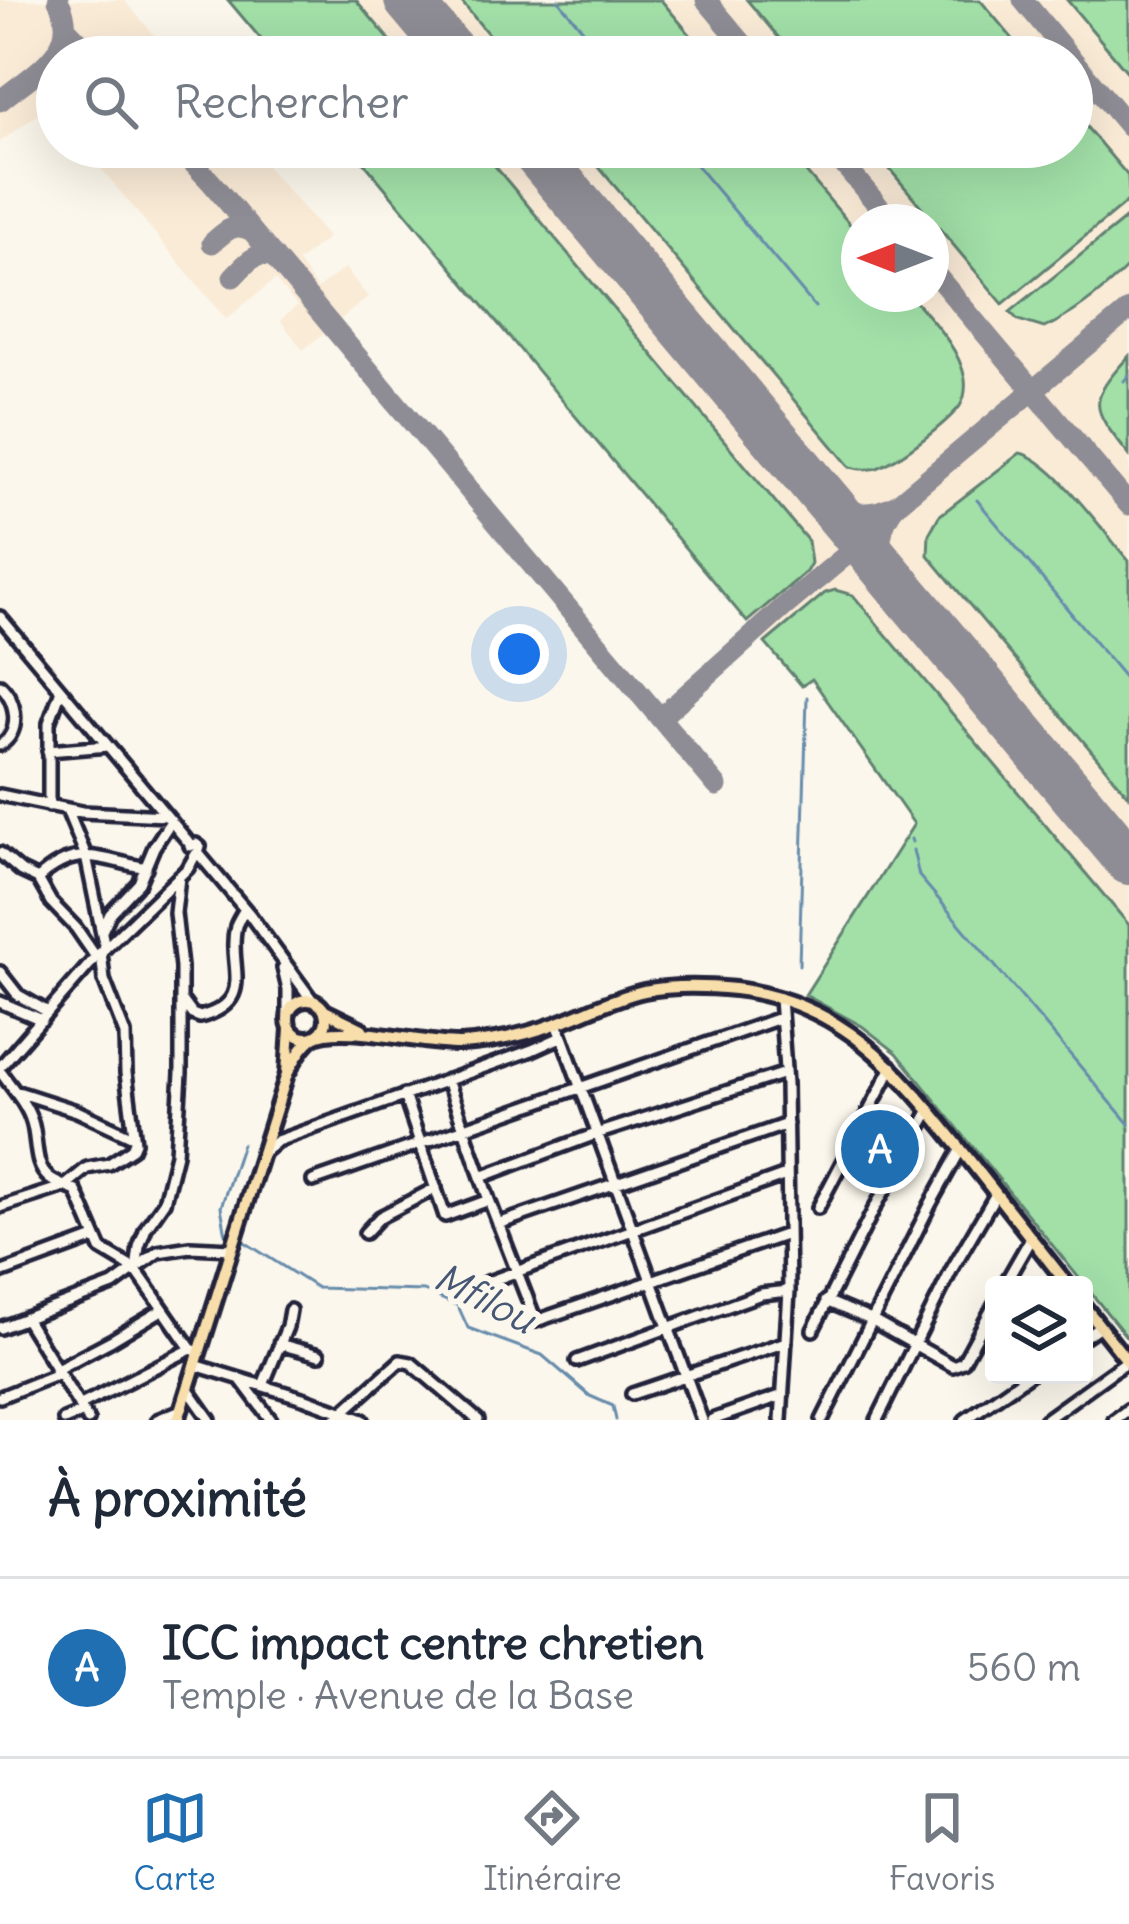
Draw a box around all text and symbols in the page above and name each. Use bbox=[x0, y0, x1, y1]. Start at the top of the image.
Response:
search box bbox=[36, 36, 1093, 168]
icon: search bbox=[78, 69, 144, 135]
text: Rechercher bbox=[174, 74, 409, 130]
north arrow bbox=[841, 204, 949, 312]
your location bbox=[489, 624, 549, 684]
pin: A bbox=[841, 1104, 919, 1194]
water label: Mfilou bbox=[426, 1252, 545, 1345]
map controls bbox=[985, 1276, 1093, 1384]
button: layers bbox=[985, 1276, 1093, 1384]
text: À proximité bbox=[48, 1466, 307, 1530]
text: ICC impact centre chretien bbox=[162, 1615, 704, 1671]
text: A bbox=[74, 1643, 100, 1692]
text: 560 m bbox=[967, 1643, 1081, 1692]
text: Temple · Avenue de la Base bbox=[162, 1671, 634, 1720]
tab: Carte bbox=[134, 1785, 216, 1899]
tab: Itinéraire bbox=[483, 1785, 622, 1899]
tab: Favoris bbox=[889, 1785, 995, 1899]

